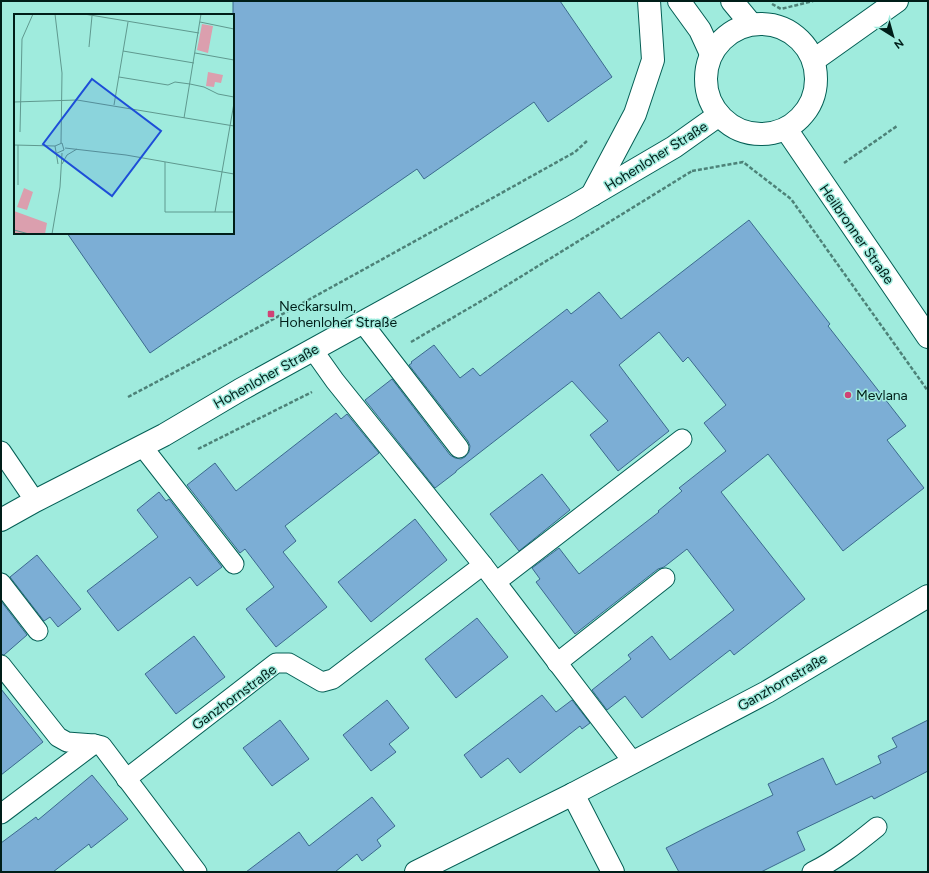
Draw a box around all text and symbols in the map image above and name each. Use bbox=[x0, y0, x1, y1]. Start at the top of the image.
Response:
inset map bbox=[14, 14, 234, 234]
north arrow bbox=[873, 16, 913, 56]
text: N bbox=[891, 36, 906, 51]
street label: Hohenloher Straße bbox=[602, 118, 711, 195]
street label: Heilbronner Straße bbox=[816, 181, 898, 288]
place label: Neckarsulm, Hohenloher Straße bbox=[279, 298, 397, 331]
marker: Neckarsulm, Hohenloher Straße bbox=[266, 309, 276, 319]
street label: Hohenloher Straße bbox=[210, 340, 322, 412]
place label: Mevlana bbox=[856, 387, 908, 404]
marker: Mevlana bbox=[843, 390, 853, 400]
street label: Ganzhornstraße bbox=[735, 650, 830, 715]
street label: Ganzhornstraße bbox=[189, 661, 280, 734]

